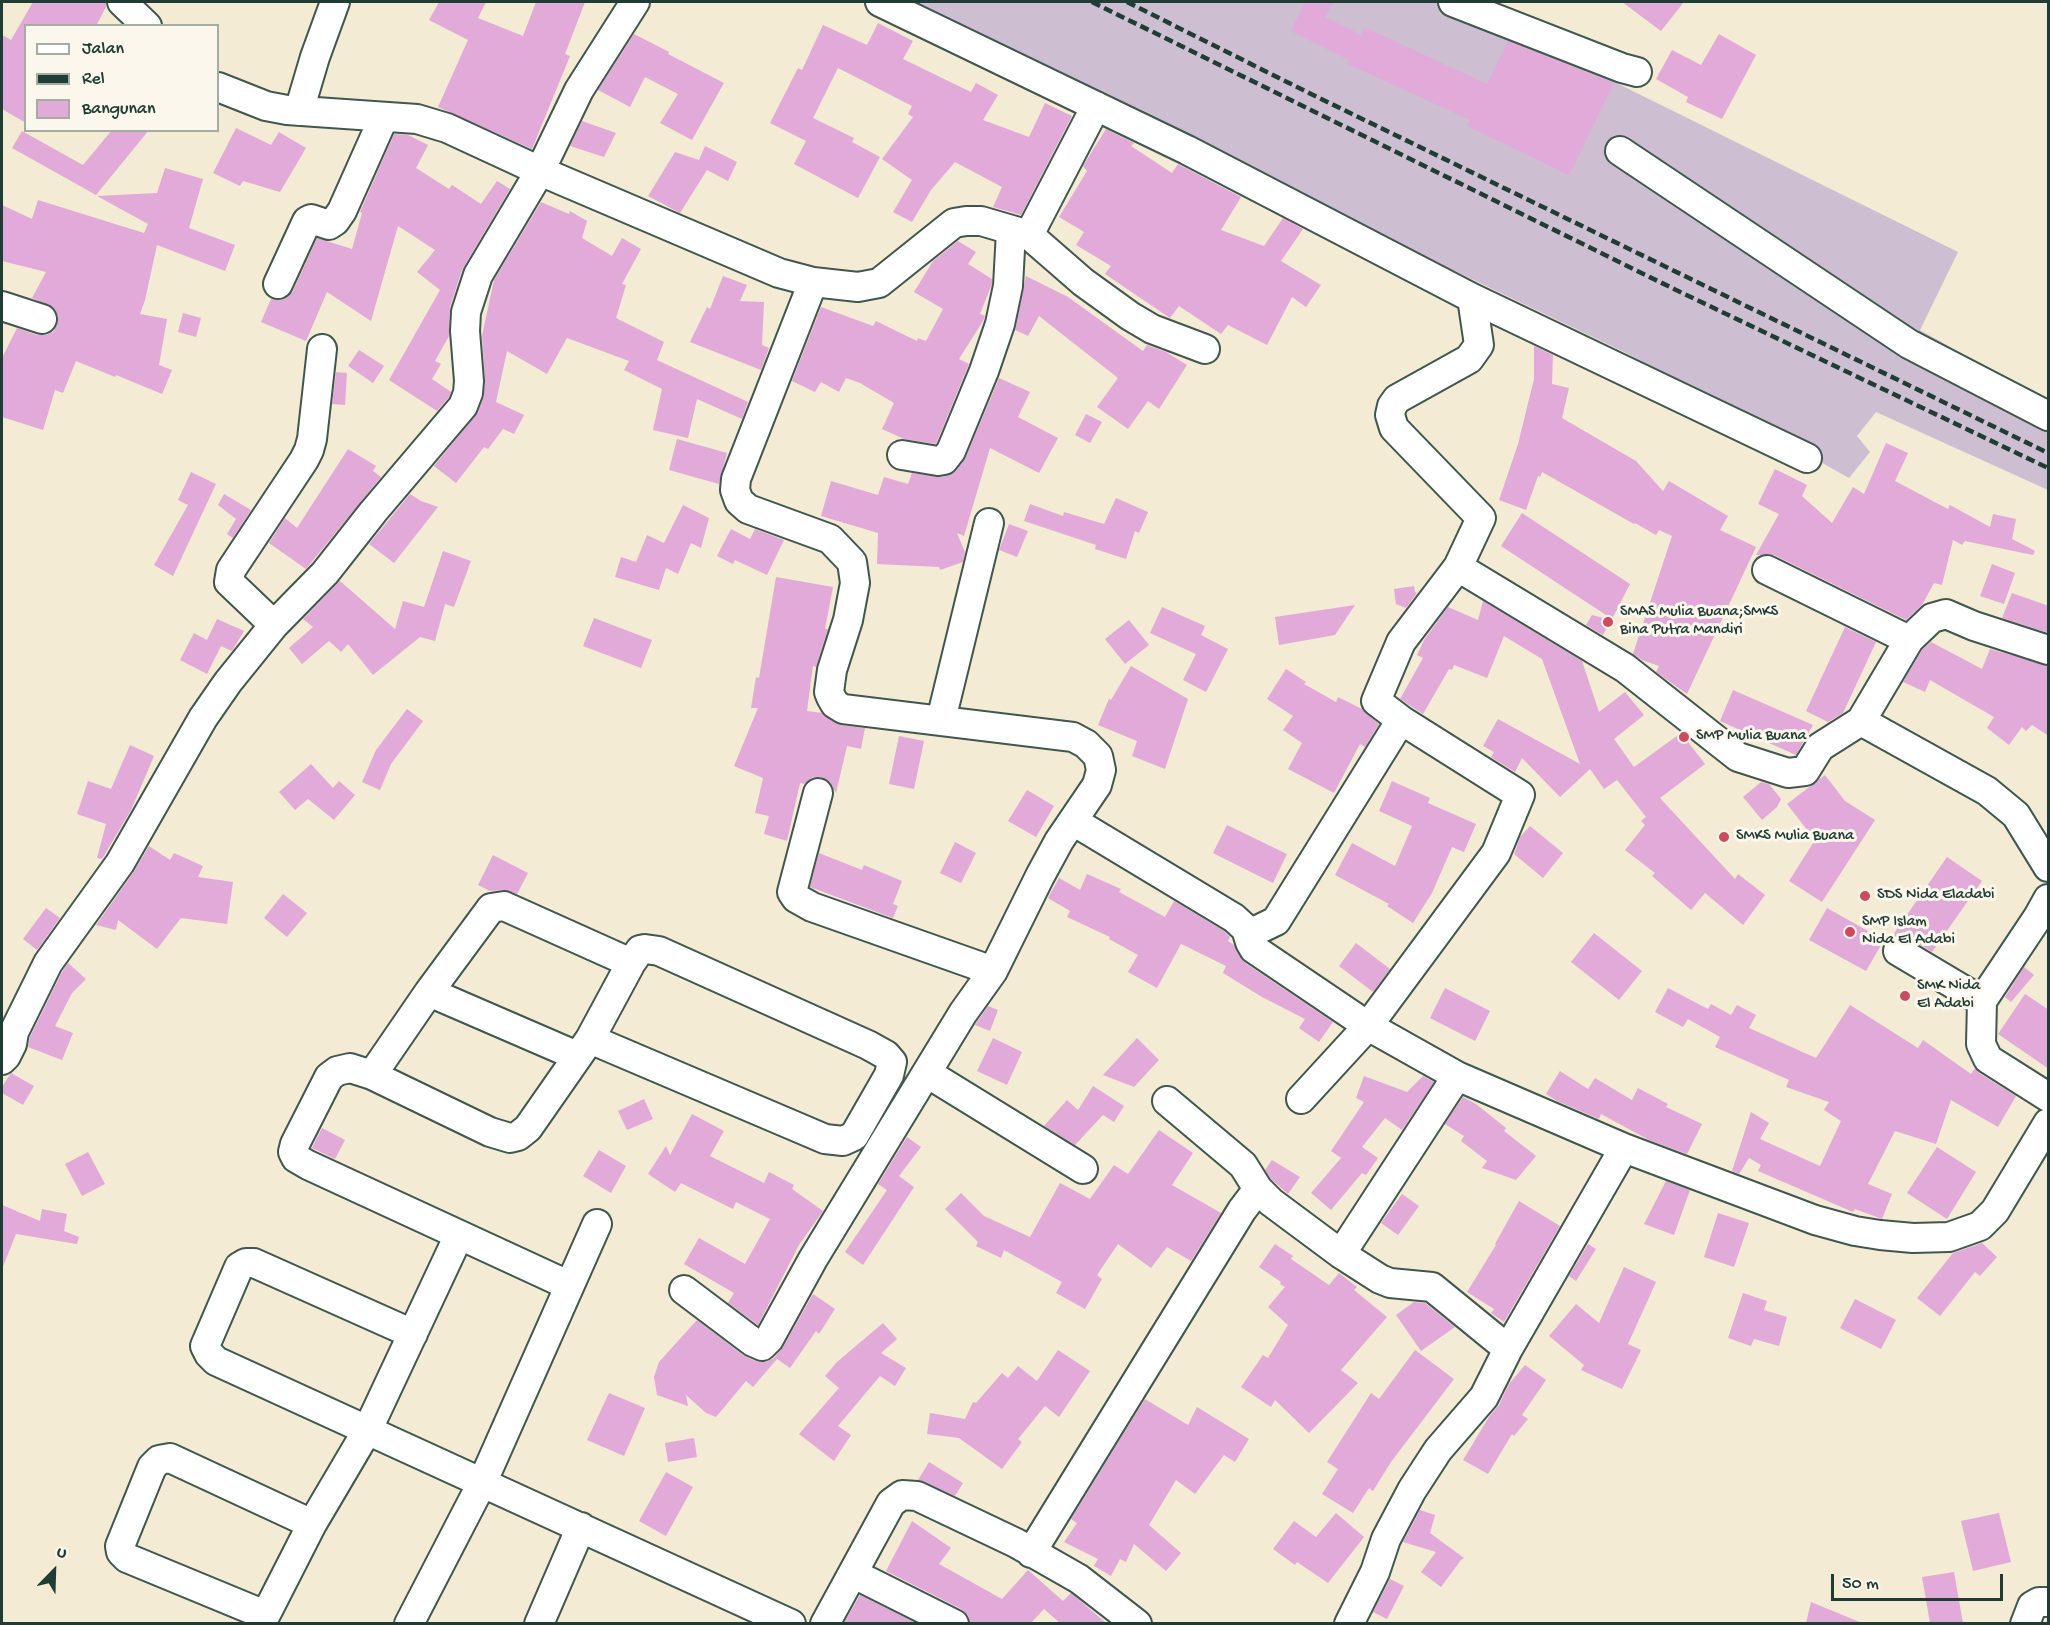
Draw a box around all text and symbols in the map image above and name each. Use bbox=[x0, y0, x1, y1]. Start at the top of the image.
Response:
legend bbox=[24, 24, 219, 132]
text: Jalan bbox=[82, 39, 124, 60]
text: Rel bbox=[82, 69, 105, 90]
text: Bangunan bbox=[82, 99, 156, 120]
place label: SMAS Mulia Buana;SMKS Bina Putra Mandiri bbox=[1620, 603, 1778, 641]
marker: SMAS Mulia Buana;SMKS Bina Putra Mandiri bbox=[1601, 615, 1615, 629]
place label: SMP Mulia Buana bbox=[1696, 727, 1806, 747]
marker: SMP Mulia Buana bbox=[1677, 730, 1691, 744]
place label: SMKS Mulia Buana bbox=[1736, 827, 1854, 847]
marker: SMKS Mulia Buana bbox=[1717, 830, 1731, 844]
place label: SDS Nida Eladabi bbox=[1877, 886, 1995, 906]
marker: SDS Nida Eladabi bbox=[1858, 889, 1872, 903]
place label: SMP Islam Nida El Adabi bbox=[1862, 913, 1955, 951]
marker: SMP Islam Nida El Adabi bbox=[1843, 925, 1857, 939]
place label: SMK Nida El Adabi bbox=[1917, 977, 1980, 1015]
marker: SMK Nida El Adabi bbox=[1898, 989, 1912, 1003]
north arrow bbox=[24, 1541, 84, 1601]
text: U bbox=[53, 1543, 69, 1565]
scale bar bbox=[1834, 1562, 2006, 1600]
text: 50 m bbox=[1842, 1574, 1879, 1595]

